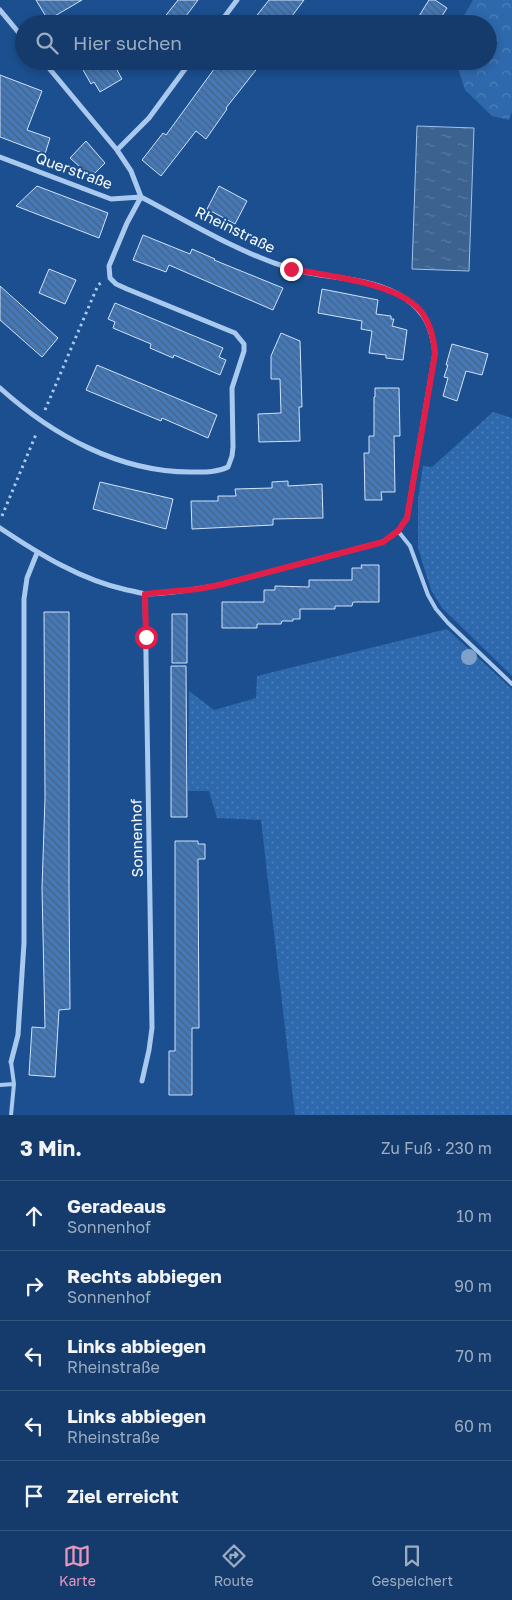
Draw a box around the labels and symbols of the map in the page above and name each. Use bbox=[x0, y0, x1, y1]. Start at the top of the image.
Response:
street label: Querstraße bbox=[34, 148, 115, 192]
street label: Rheinstraße bbox=[192, 202, 279, 256]
route end bbox=[280, 258, 303, 281]
route start bbox=[135, 626, 158, 649]
street label: Sonnenhof bbox=[126, 798, 146, 877]

